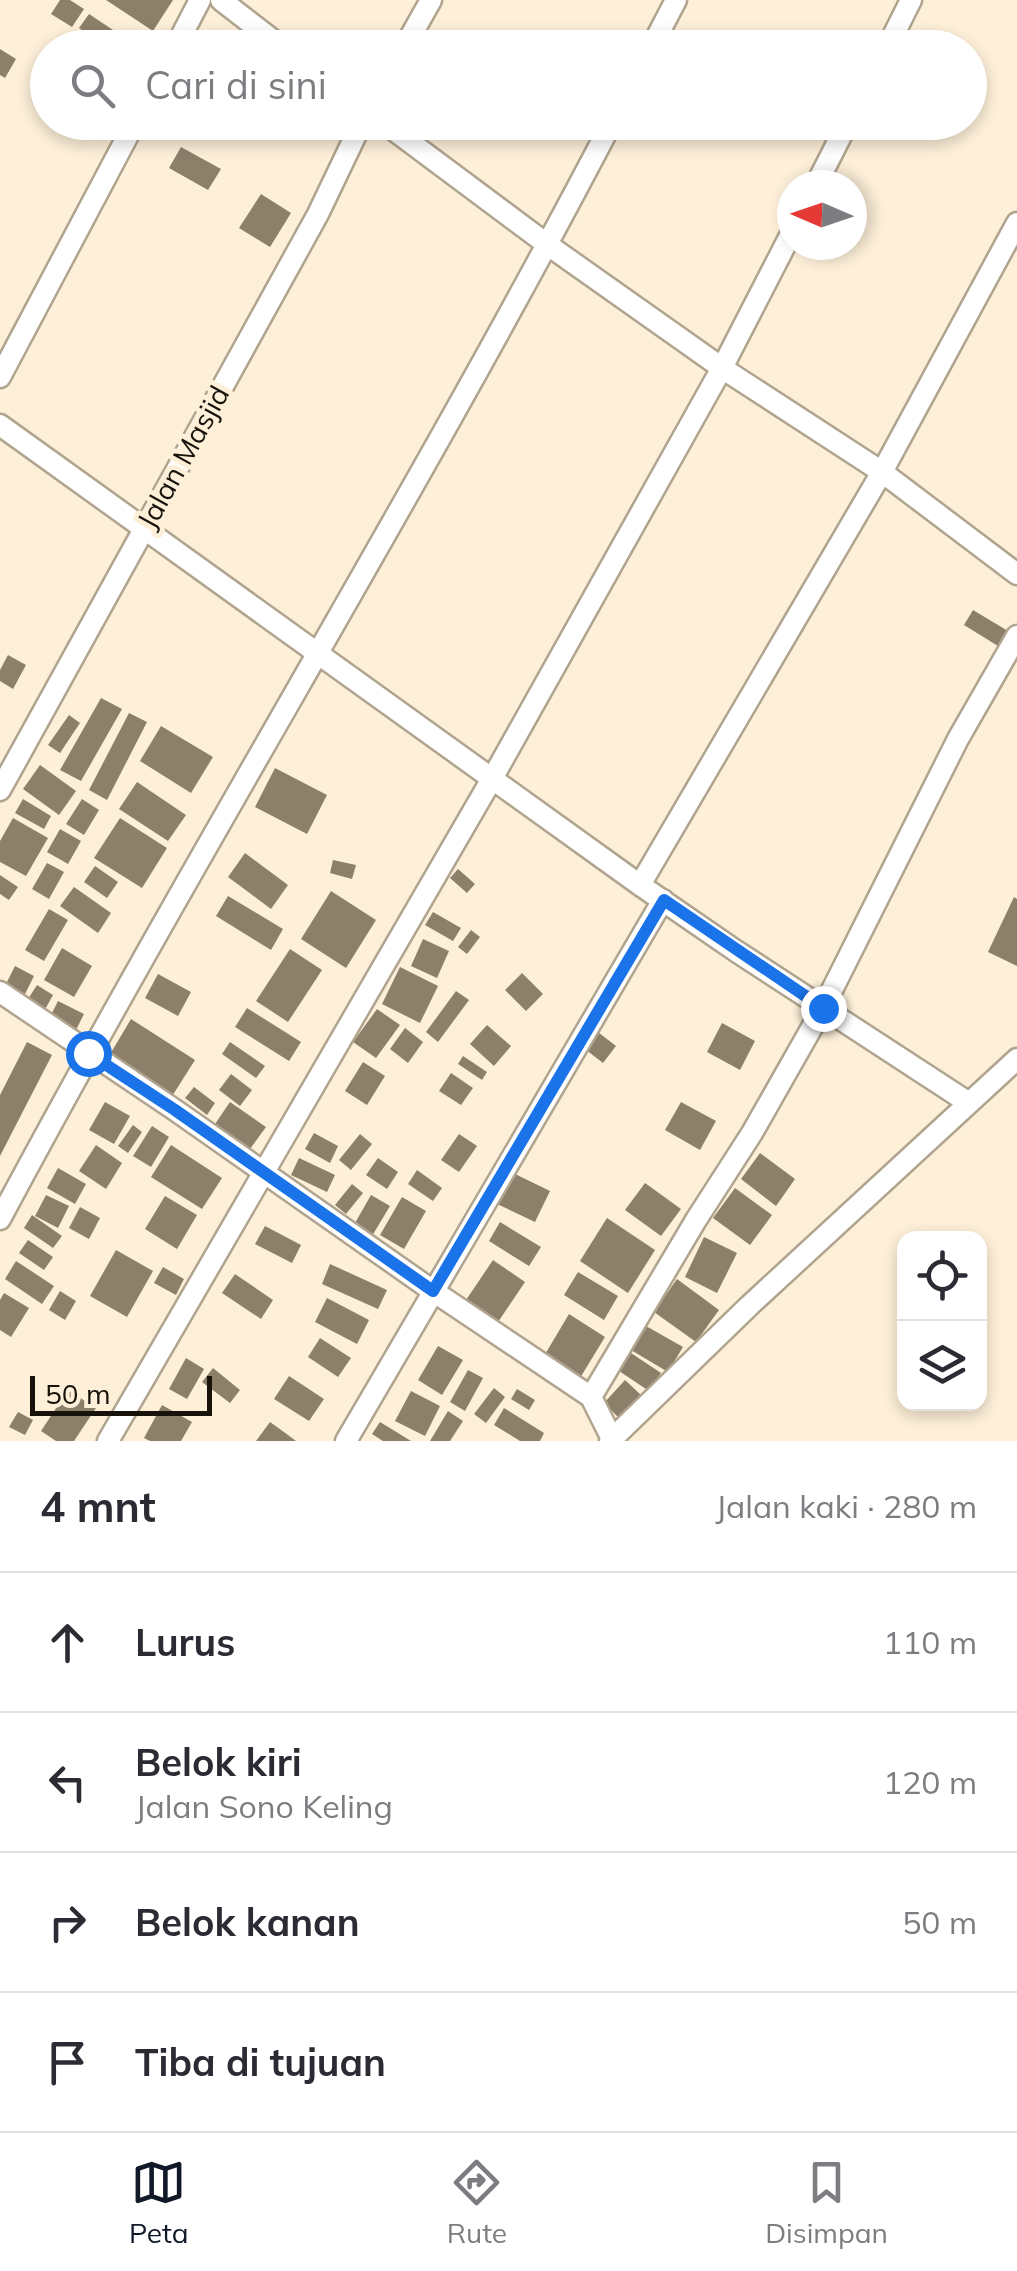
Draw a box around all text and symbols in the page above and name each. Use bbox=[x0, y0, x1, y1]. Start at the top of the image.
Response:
search box bbox=[30, 30, 987, 140]
icon: search bbox=[65, 58, 120, 113]
text: Cari di sini bbox=[145, 61, 327, 109]
north arrow bbox=[777, 170, 867, 260]
street label: Jalan Masjid bbox=[129, 379, 236, 534]
route end bbox=[801, 986, 847, 1032]
route start bbox=[66, 1031, 112, 1077]
map controls bbox=[897, 1231, 987, 1411]
button: locate bbox=[897, 1231, 987, 1321]
button: layers bbox=[897, 1321, 987, 1411]
scale bar bbox=[30, 1371, 212, 1416]
text: 50 m bbox=[45, 1376, 111, 1411]
text: 4 mnt bbox=[40, 1480, 156, 1533]
text: Jalan kaki · 280 m bbox=[716, 1486, 977, 1526]
icon: ahead bbox=[40, 1615, 95, 1670]
text: Lurus bbox=[135, 1618, 235, 1666]
text: 110 m bbox=[883, 1622, 977, 1662]
text: Belok kiri bbox=[135, 1738, 302, 1786]
icon: left bbox=[40, 1755, 95, 1810]
text: 120 m bbox=[883, 1762, 977, 1802]
text: Jalan Sono Keling bbox=[135, 1786, 393, 1826]
icon: right bbox=[40, 1895, 95, 1950]
text: Belok kanan bbox=[135, 1898, 360, 1946]
text: 50 m bbox=[902, 1902, 977, 1942]
icon: arrive bbox=[40, 2035, 95, 2090]
text: Tiba di tujuan bbox=[135, 2038, 386, 2086]
tab: Peta bbox=[129, 2155, 189, 2250]
tab: Rute bbox=[447, 2155, 507, 2250]
tab: Disimpan bbox=[765, 2155, 888, 2250]

